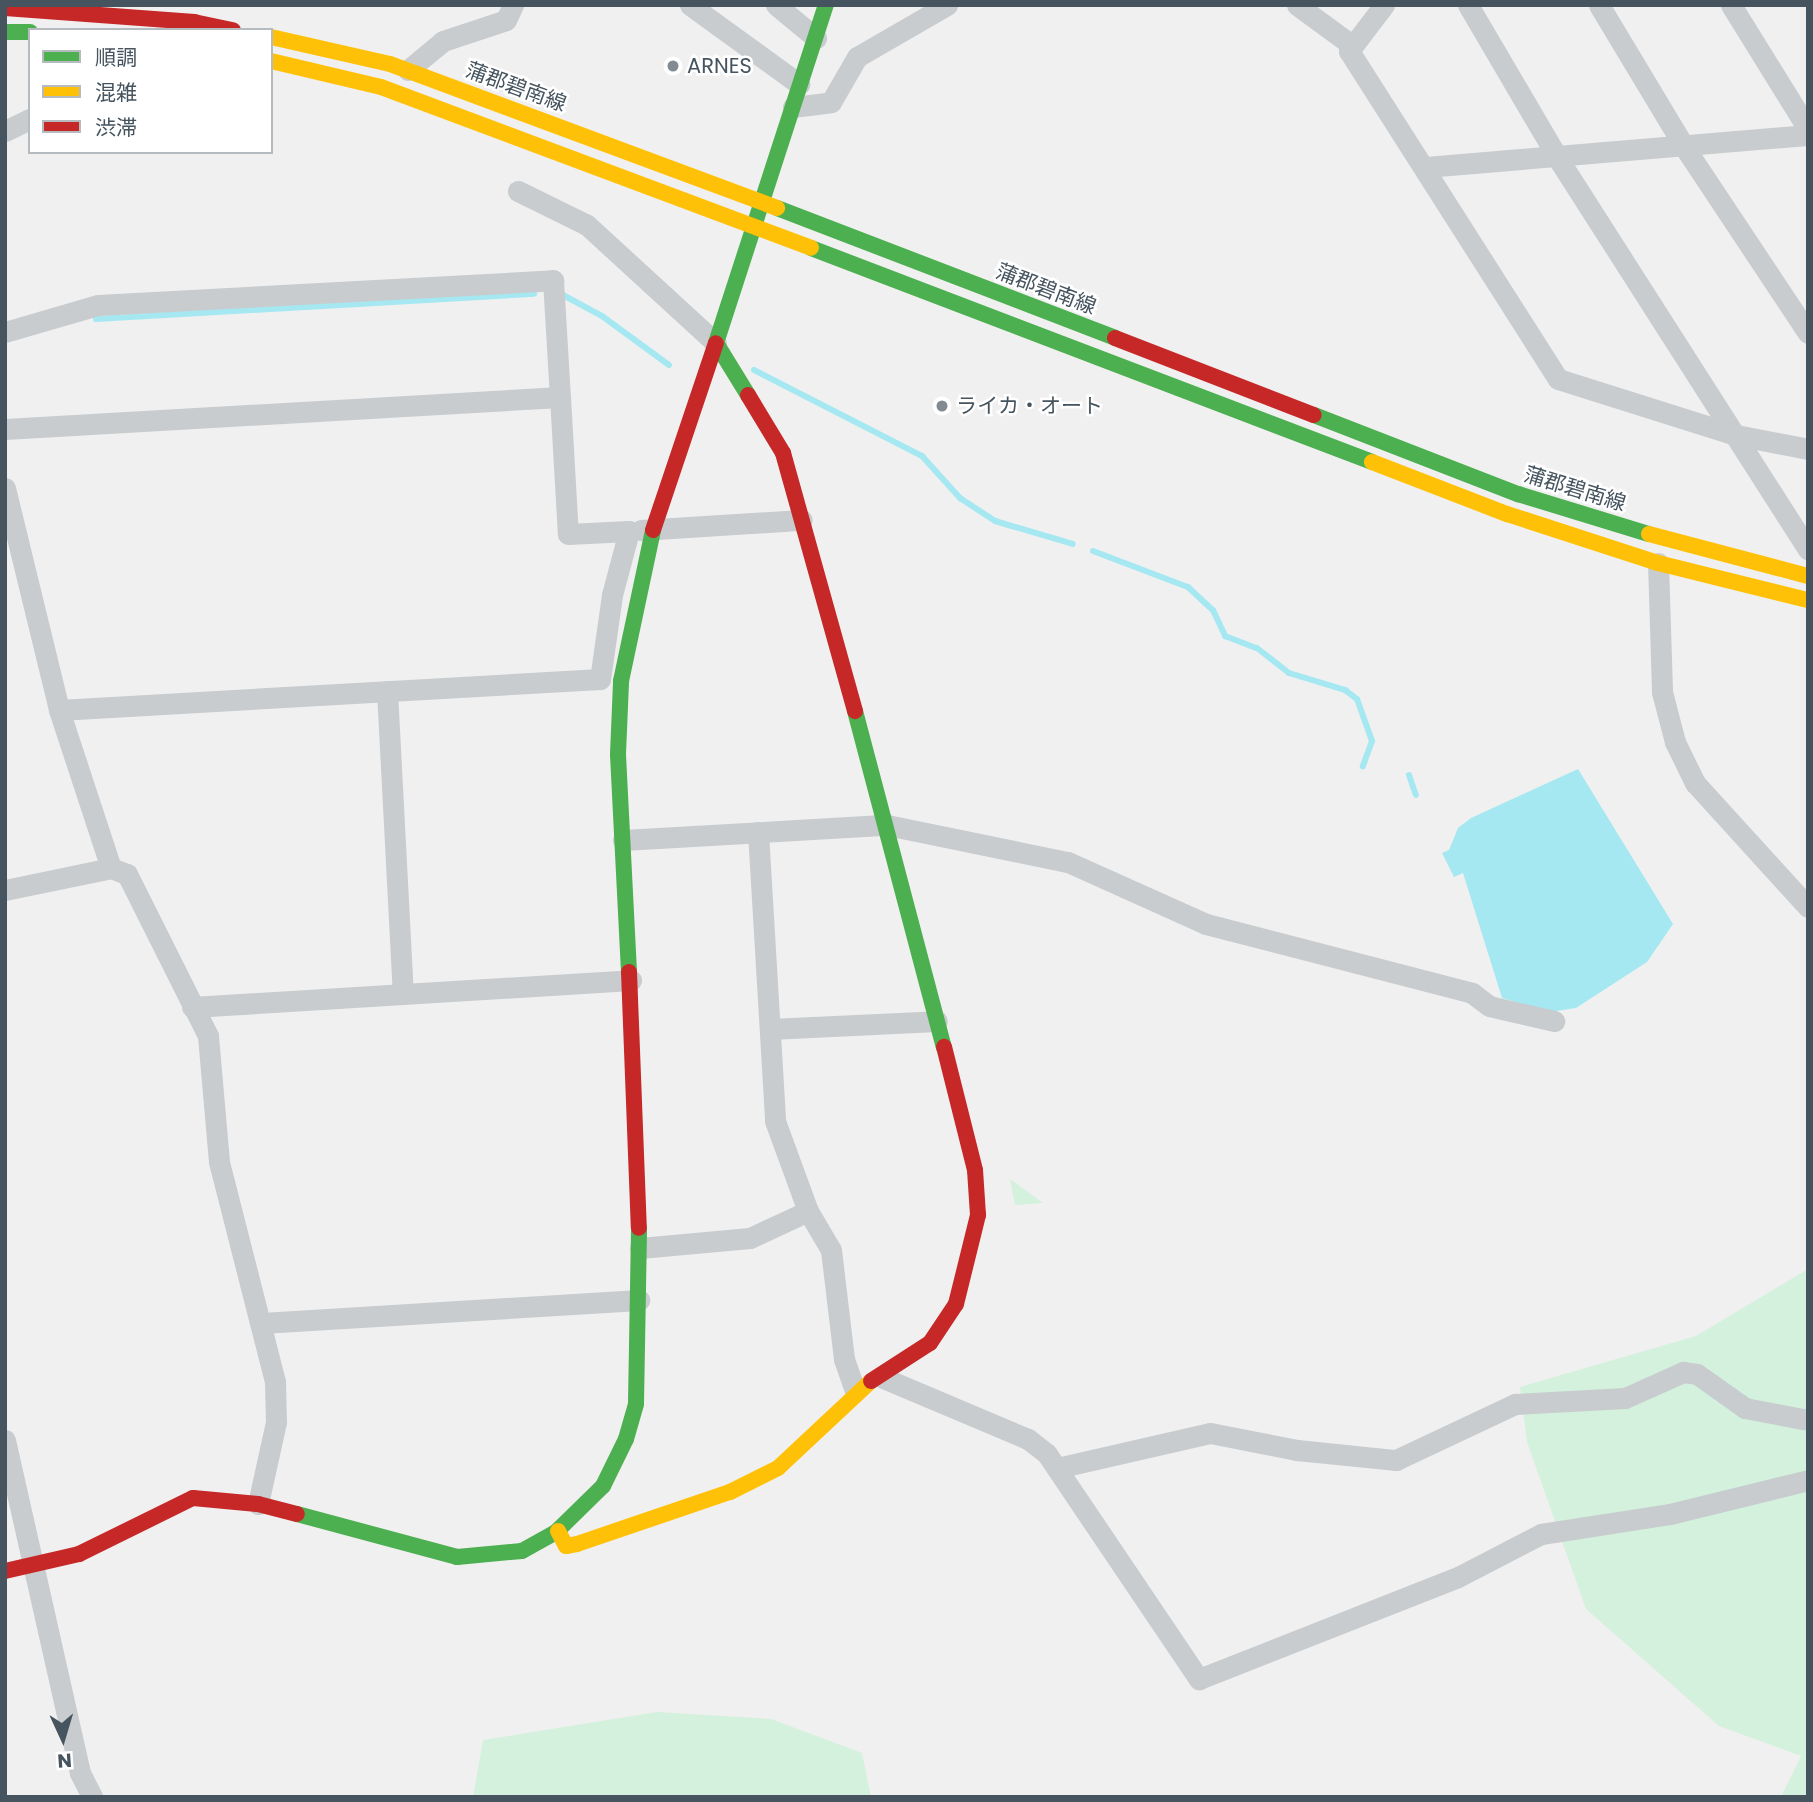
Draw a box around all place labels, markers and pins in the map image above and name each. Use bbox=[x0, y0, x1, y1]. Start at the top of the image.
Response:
place label: ARNES bbox=[687, 53, 752, 79]
marker: ARNES bbox=[665, 58, 681, 74]
place label: ライカ・オート bbox=[956, 393, 1103, 419]
marker: ライカ・オート bbox=[934, 398, 950, 414]

